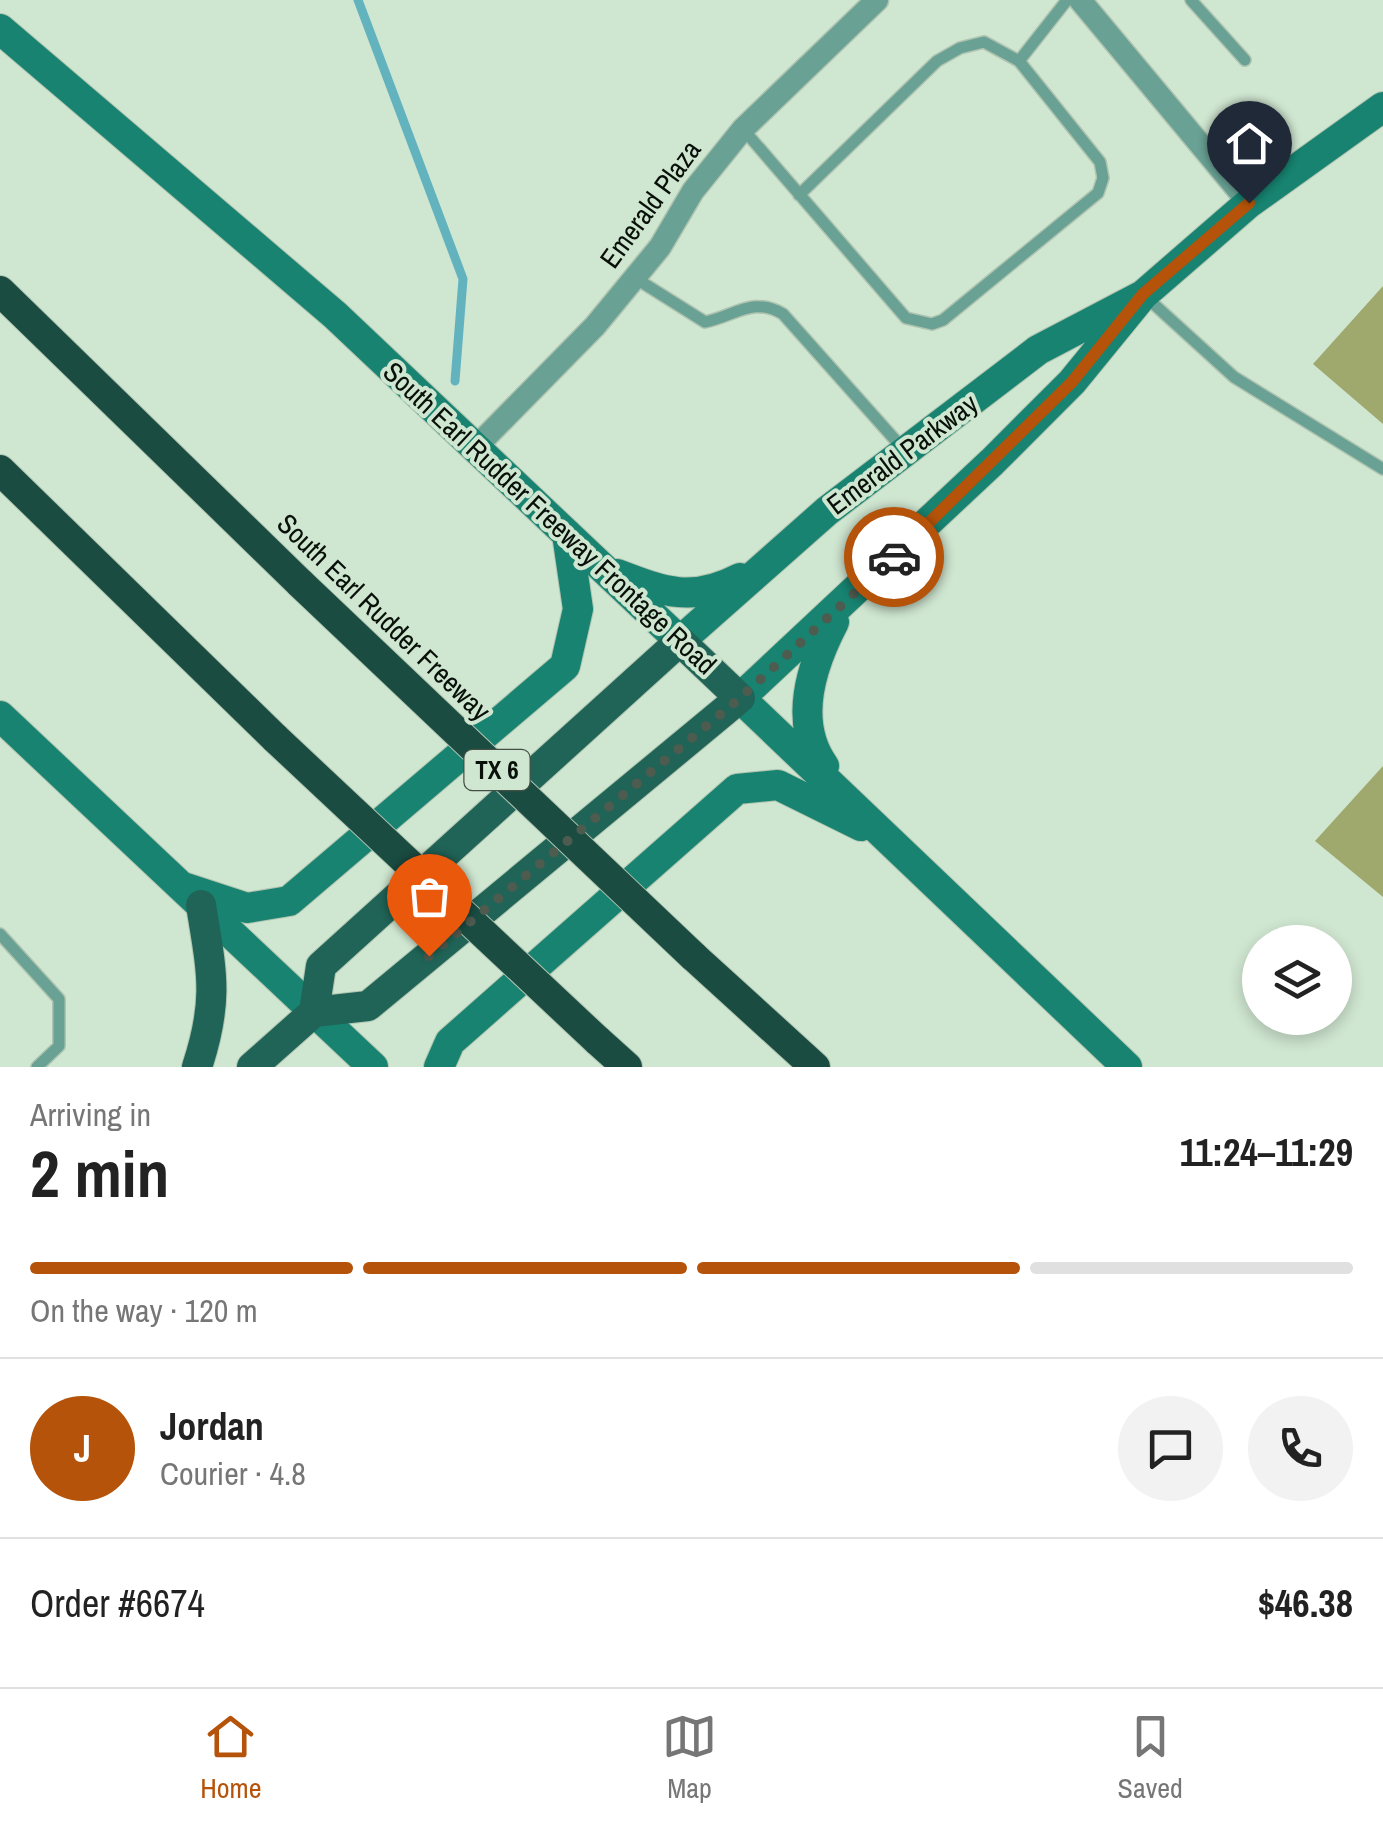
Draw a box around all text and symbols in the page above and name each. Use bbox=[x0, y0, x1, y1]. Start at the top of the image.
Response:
pin bbox=[1207, 101, 1292, 204]
icon: home bbox=[1222, 116, 1277, 171]
street label: Emerald Plaza bbox=[591, 132, 709, 276]
street label: South Earl Rudder Freeway Frontage Road bbox=[377, 355, 723, 681]
street label: Emerald Parkway bbox=[819, 384, 986, 523]
street label: South Earl Rudder Freeway bbox=[270, 507, 498, 727]
courier bbox=[844, 507, 944, 607]
icon: car bbox=[867, 530, 922, 585]
road number: TX 6 bbox=[464, 750, 530, 790]
pin bbox=[387, 854, 472, 957]
icon: bag bbox=[402, 869, 457, 924]
map controls bbox=[1242, 925, 1352, 1035]
button: layers bbox=[1242, 925, 1352, 1035]
text: Arriving in bbox=[30, 1093, 151, 1136]
text: 11:24–11:29 bbox=[1180, 1127, 1353, 1178]
text: 2 min bbox=[30, 1130, 169, 1217]
text: On the way · 120 m bbox=[30, 1289, 258, 1332]
button: chat bbox=[1118, 1396, 1223, 1501]
button: phone bbox=[1248, 1396, 1353, 1501]
text: Jordan bbox=[160, 1401, 264, 1452]
text: J bbox=[74, 1423, 91, 1474]
text: Courier · 4.8 bbox=[160, 1452, 306, 1495]
text: Order #6674 bbox=[30, 1578, 205, 1629]
text: $46.38 bbox=[1258, 1578, 1353, 1629]
tab: Home bbox=[200, 1709, 262, 1807]
tab: Map bbox=[662, 1709, 717, 1807]
tab: Saved bbox=[1118, 1709, 1183, 1807]

